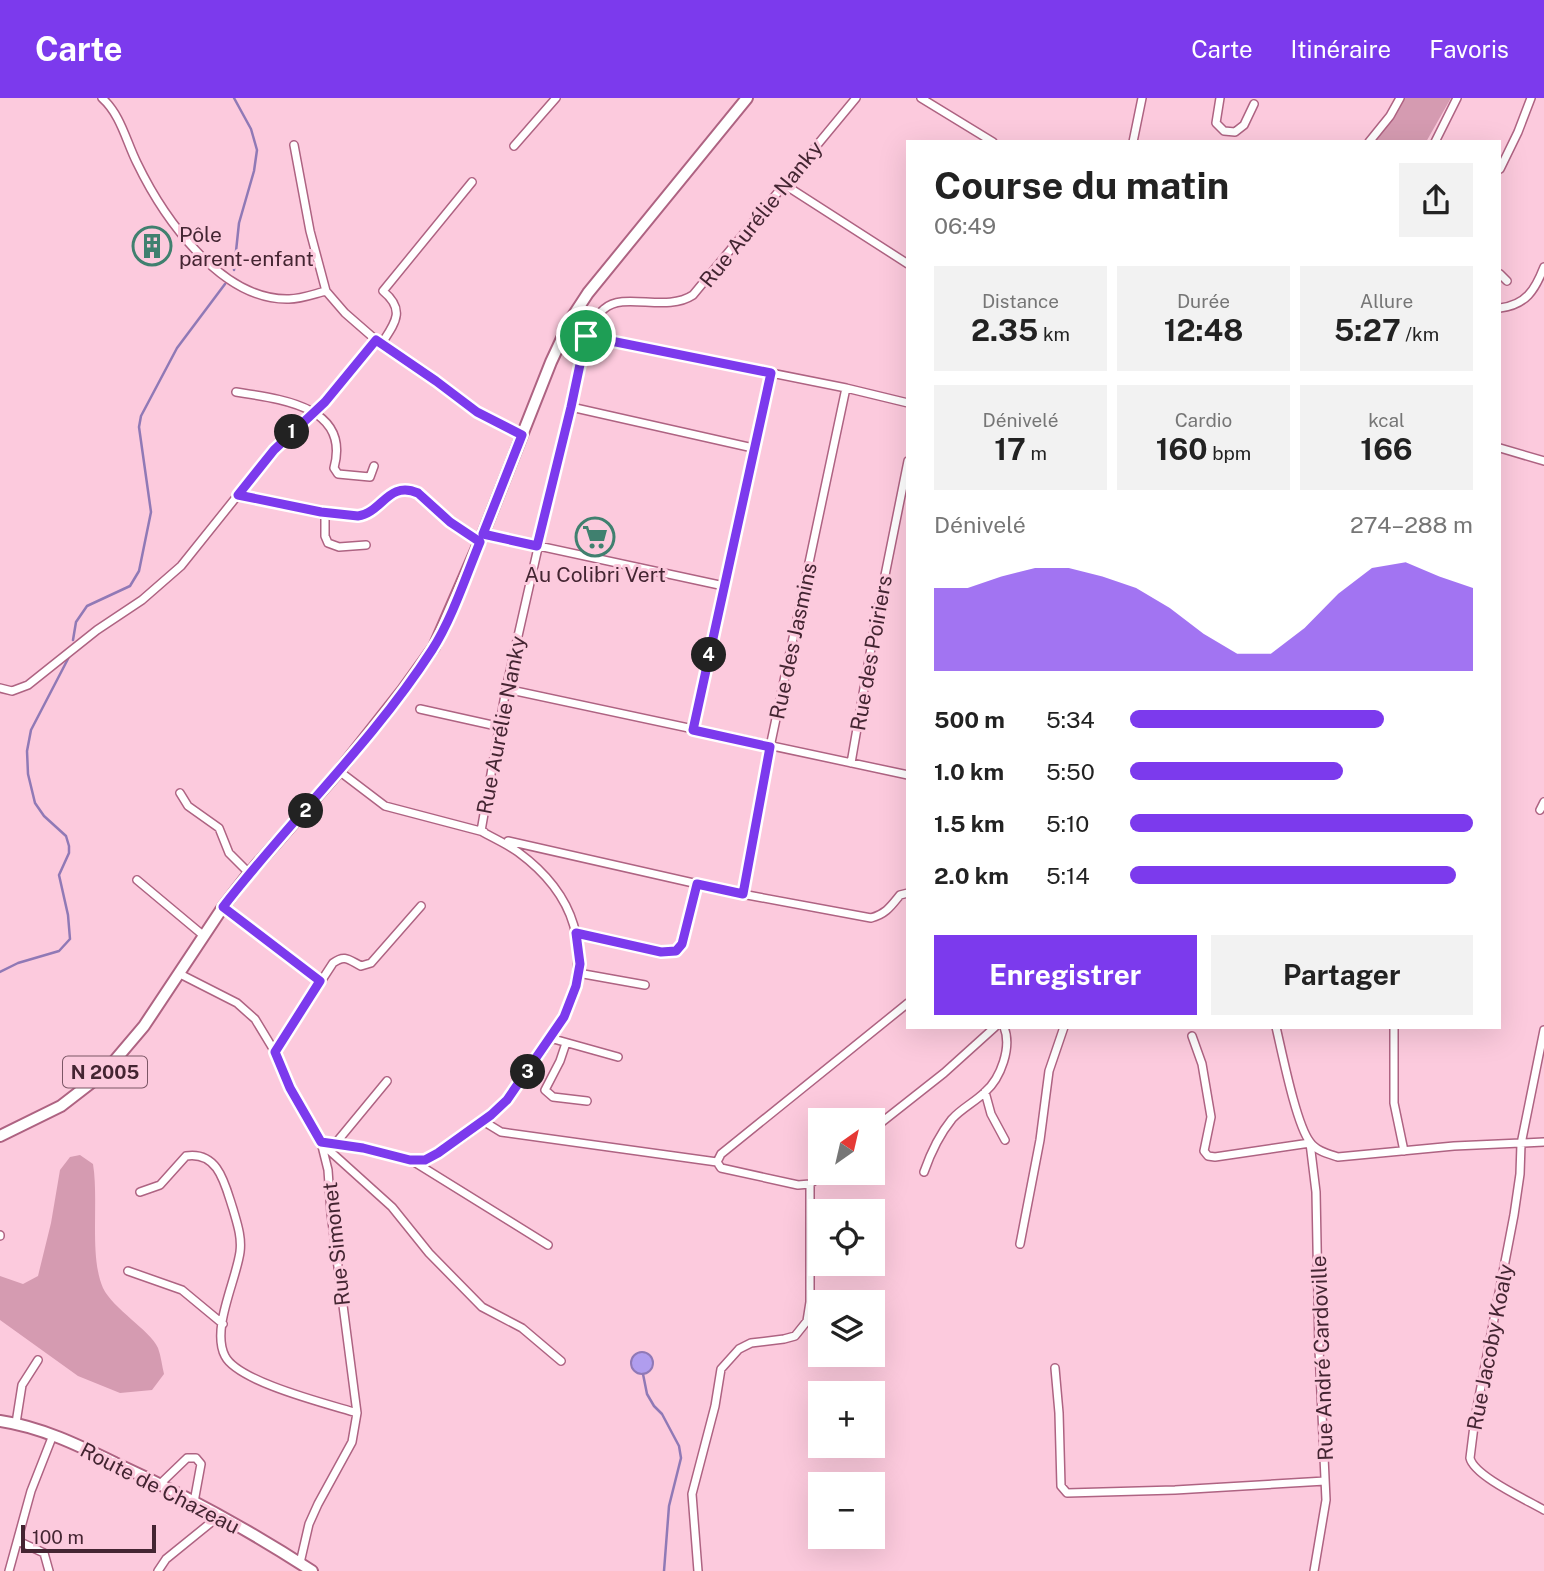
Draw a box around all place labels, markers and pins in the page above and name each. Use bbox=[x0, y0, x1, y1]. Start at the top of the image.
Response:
place label: Pôle parent-enfant bbox=[179, 222, 314, 271]
building icon: Pôle parent-enfant bbox=[131, 225, 173, 267]
pin bbox=[556, 306, 616, 366]
pin: 1 bbox=[274, 414, 310, 450]
supermarket icon: Au Colibri Vert bbox=[574, 516, 616, 558]
place label: Au Colibri Vert bbox=[524, 562, 666, 587]
pin: 4 bbox=[692, 638, 726, 672]
pin: 2 bbox=[288, 794, 324, 828]
pin: 3 bbox=[510, 1054, 546, 1090]

